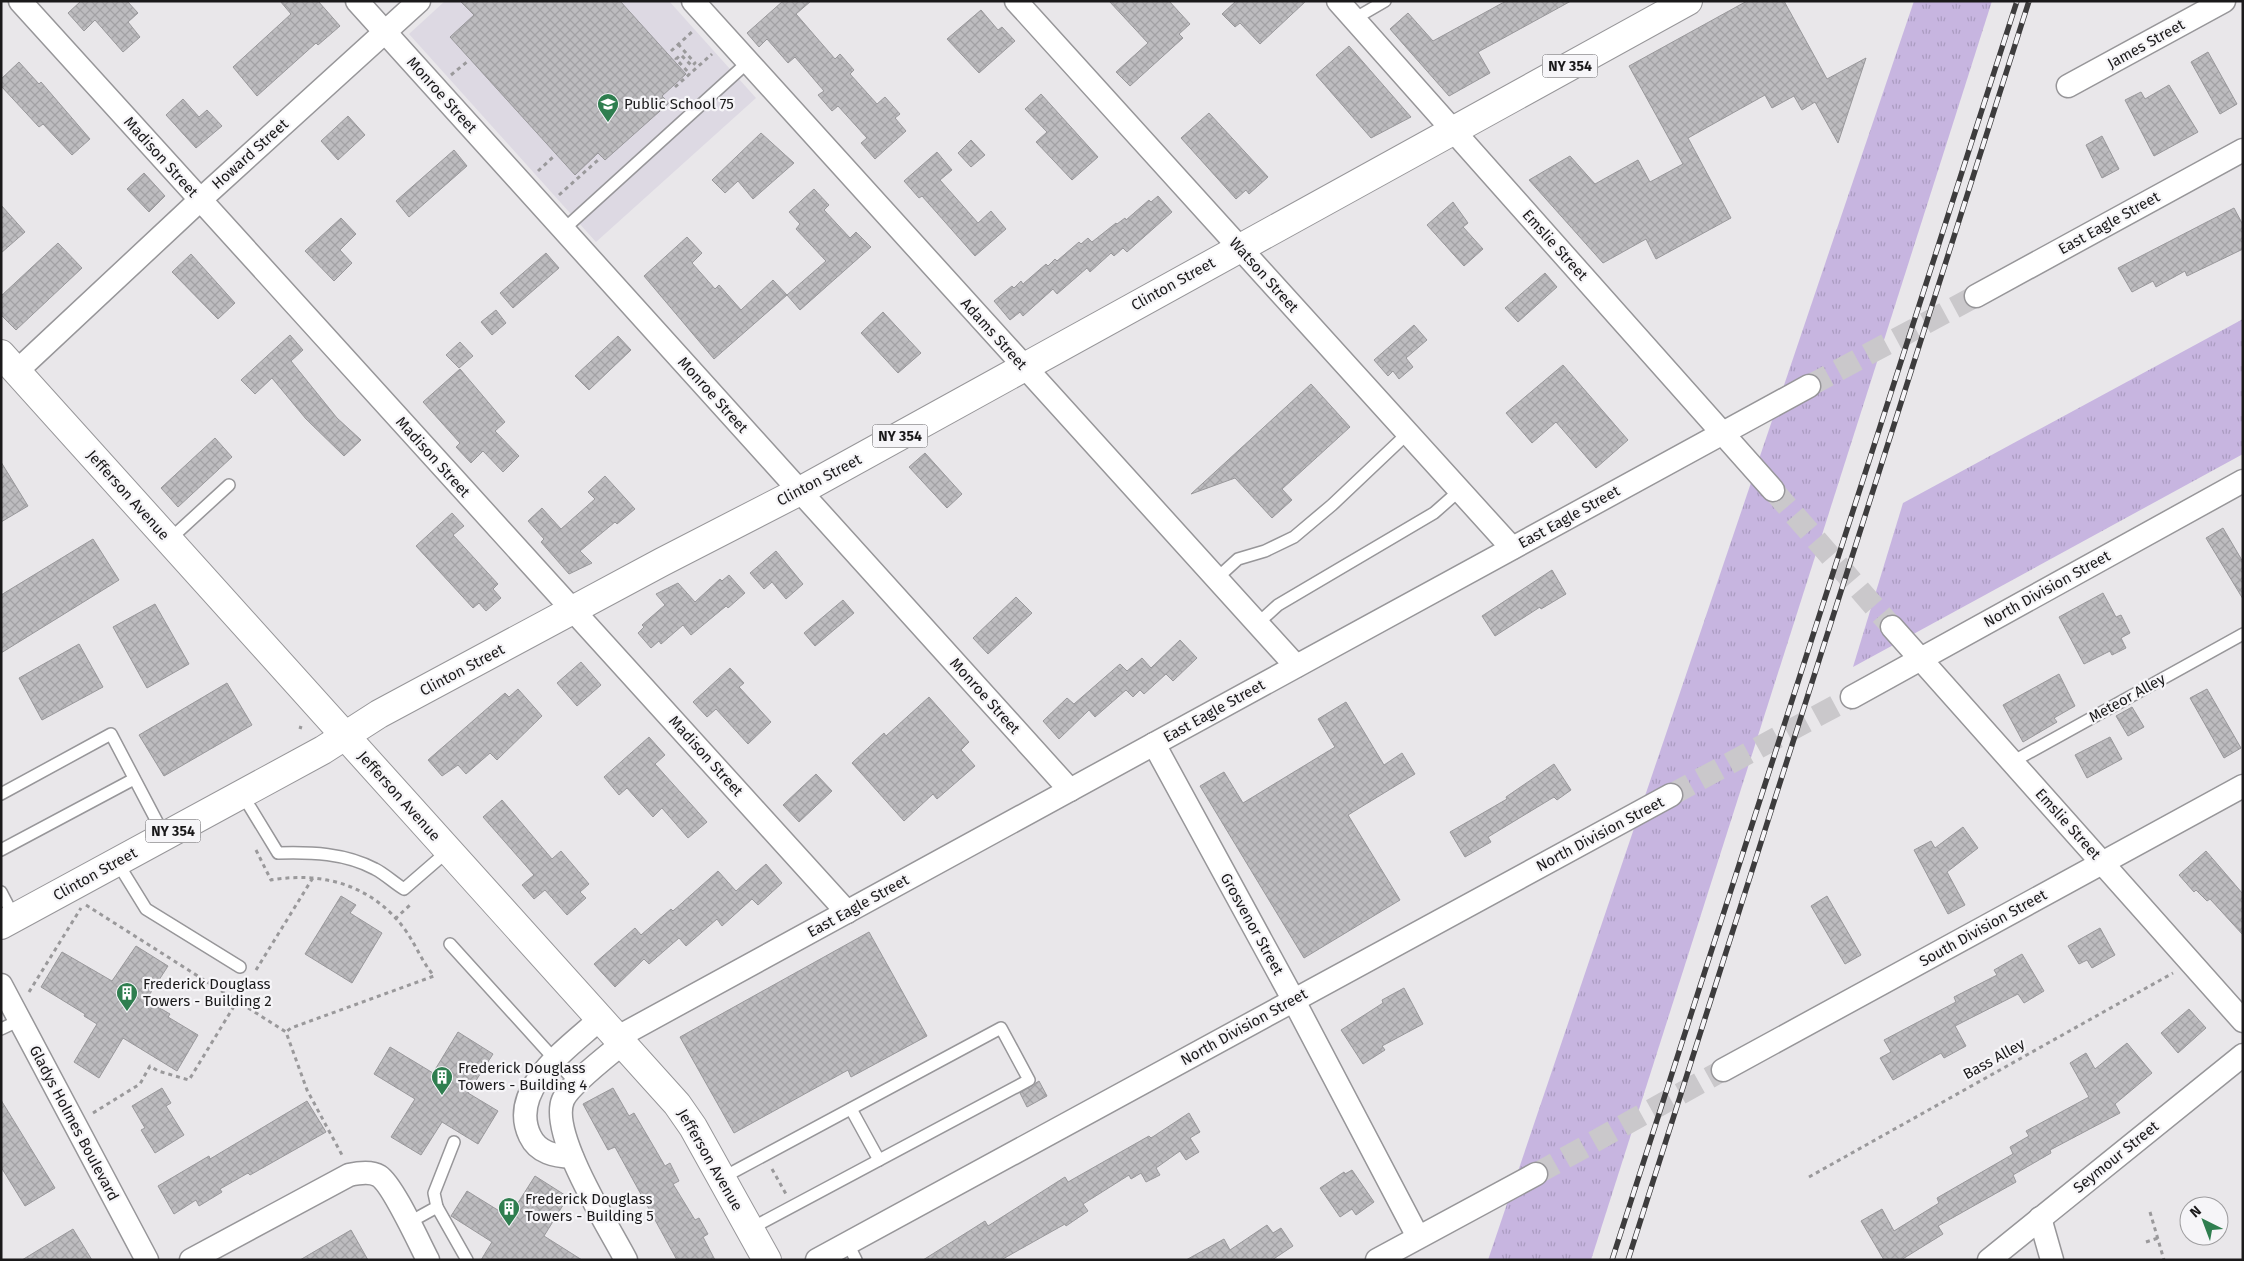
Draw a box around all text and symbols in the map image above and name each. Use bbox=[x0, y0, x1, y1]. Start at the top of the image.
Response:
street label: James Street bbox=[2104, 15, 2188, 73]
street label: Monroe Street bbox=[403, 53, 481, 137]
road number: NY 354 bbox=[1542, 54, 1598, 78]
school or university icon: Public School 75 bbox=[596, 92, 620, 123]
place label: Public School 75 bbox=[624, 95, 734, 113]
street label: Madison Street bbox=[120, 113, 202, 201]
street label: Howard Street bbox=[208, 115, 292, 193]
street label: East Eagle Street bbox=[2055, 187, 2163, 258]
street label: Emslie Street bbox=[1518, 206, 1592, 285]
street label: Watson Street bbox=[1226, 234, 1303, 317]
street label: Clinton Street bbox=[1128, 253, 1219, 314]
street label: Adams Street bbox=[957, 294, 1031, 374]
street label: Monroe Street bbox=[674, 353, 752, 437]
street label: Madison Street bbox=[392, 413, 474, 501]
road number: NY 354 bbox=[872, 424, 928, 448]
street label: Jefferson Avenue bbox=[83, 446, 173, 544]
street label: Clinton Street bbox=[774, 450, 865, 510]
street label: East Eagle Street bbox=[1515, 481, 1623, 552]
street label: North Division Street bbox=[1981, 546, 2114, 631]
street label: Clinton Street bbox=[417, 640, 508, 700]
street label: Monroe Street bbox=[946, 654, 1024, 738]
street label: Meteor Alley bbox=[2086, 669, 2169, 726]
street label: East Eagle Street bbox=[1160, 675, 1268, 746]
street label: Madison Street bbox=[665, 712, 747, 800]
street label: Jefferson Avenue bbox=[354, 747, 444, 845]
street label: Emslie Street bbox=[2031, 785, 2105, 864]
street label: North Division Street bbox=[1533, 792, 1667, 875]
road number: NY 354 bbox=[146, 819, 200, 842]
street label: Clinton Street bbox=[50, 843, 141, 904]
street label: East Eagle Street bbox=[804, 870, 912, 941]
street label: Grosvenor Street bbox=[1217, 870, 1288, 979]
street label: South Division Street bbox=[1916, 885, 2050, 970]
place label: Frederick Douglass Towers - Building 2 bbox=[143, 975, 272, 1010]
building icon: Frederick Douglass Towers - Building 2 bbox=[115, 981, 139, 1012]
street label: North Division Street bbox=[1178, 984, 1311, 1069]
street label: Bass Alley bbox=[1960, 1034, 2029, 1083]
street label: Gladys Holmes Boulevard bbox=[25, 1042, 123, 1204]
place label: Frederick Douglass Towers - Building 4 bbox=[458, 1059, 587, 1094]
building icon: Frederick Douglass Towers - Building 4 bbox=[430, 1065, 454, 1096]
street label: Jefferson Avenue bbox=[674, 1106, 746, 1214]
street label: Seymour Street bbox=[2070, 1117, 2163, 1197]
place label: Frederick Douglass Towers - Building 5 bbox=[525, 1190, 654, 1225]
building icon: Frederick Douglass Towers - Building 5 bbox=[497, 1196, 521, 1227]
north arrow bbox=[2179, 1196, 2229, 1246]
text: N bbox=[2186, 1202, 2205, 1221]

